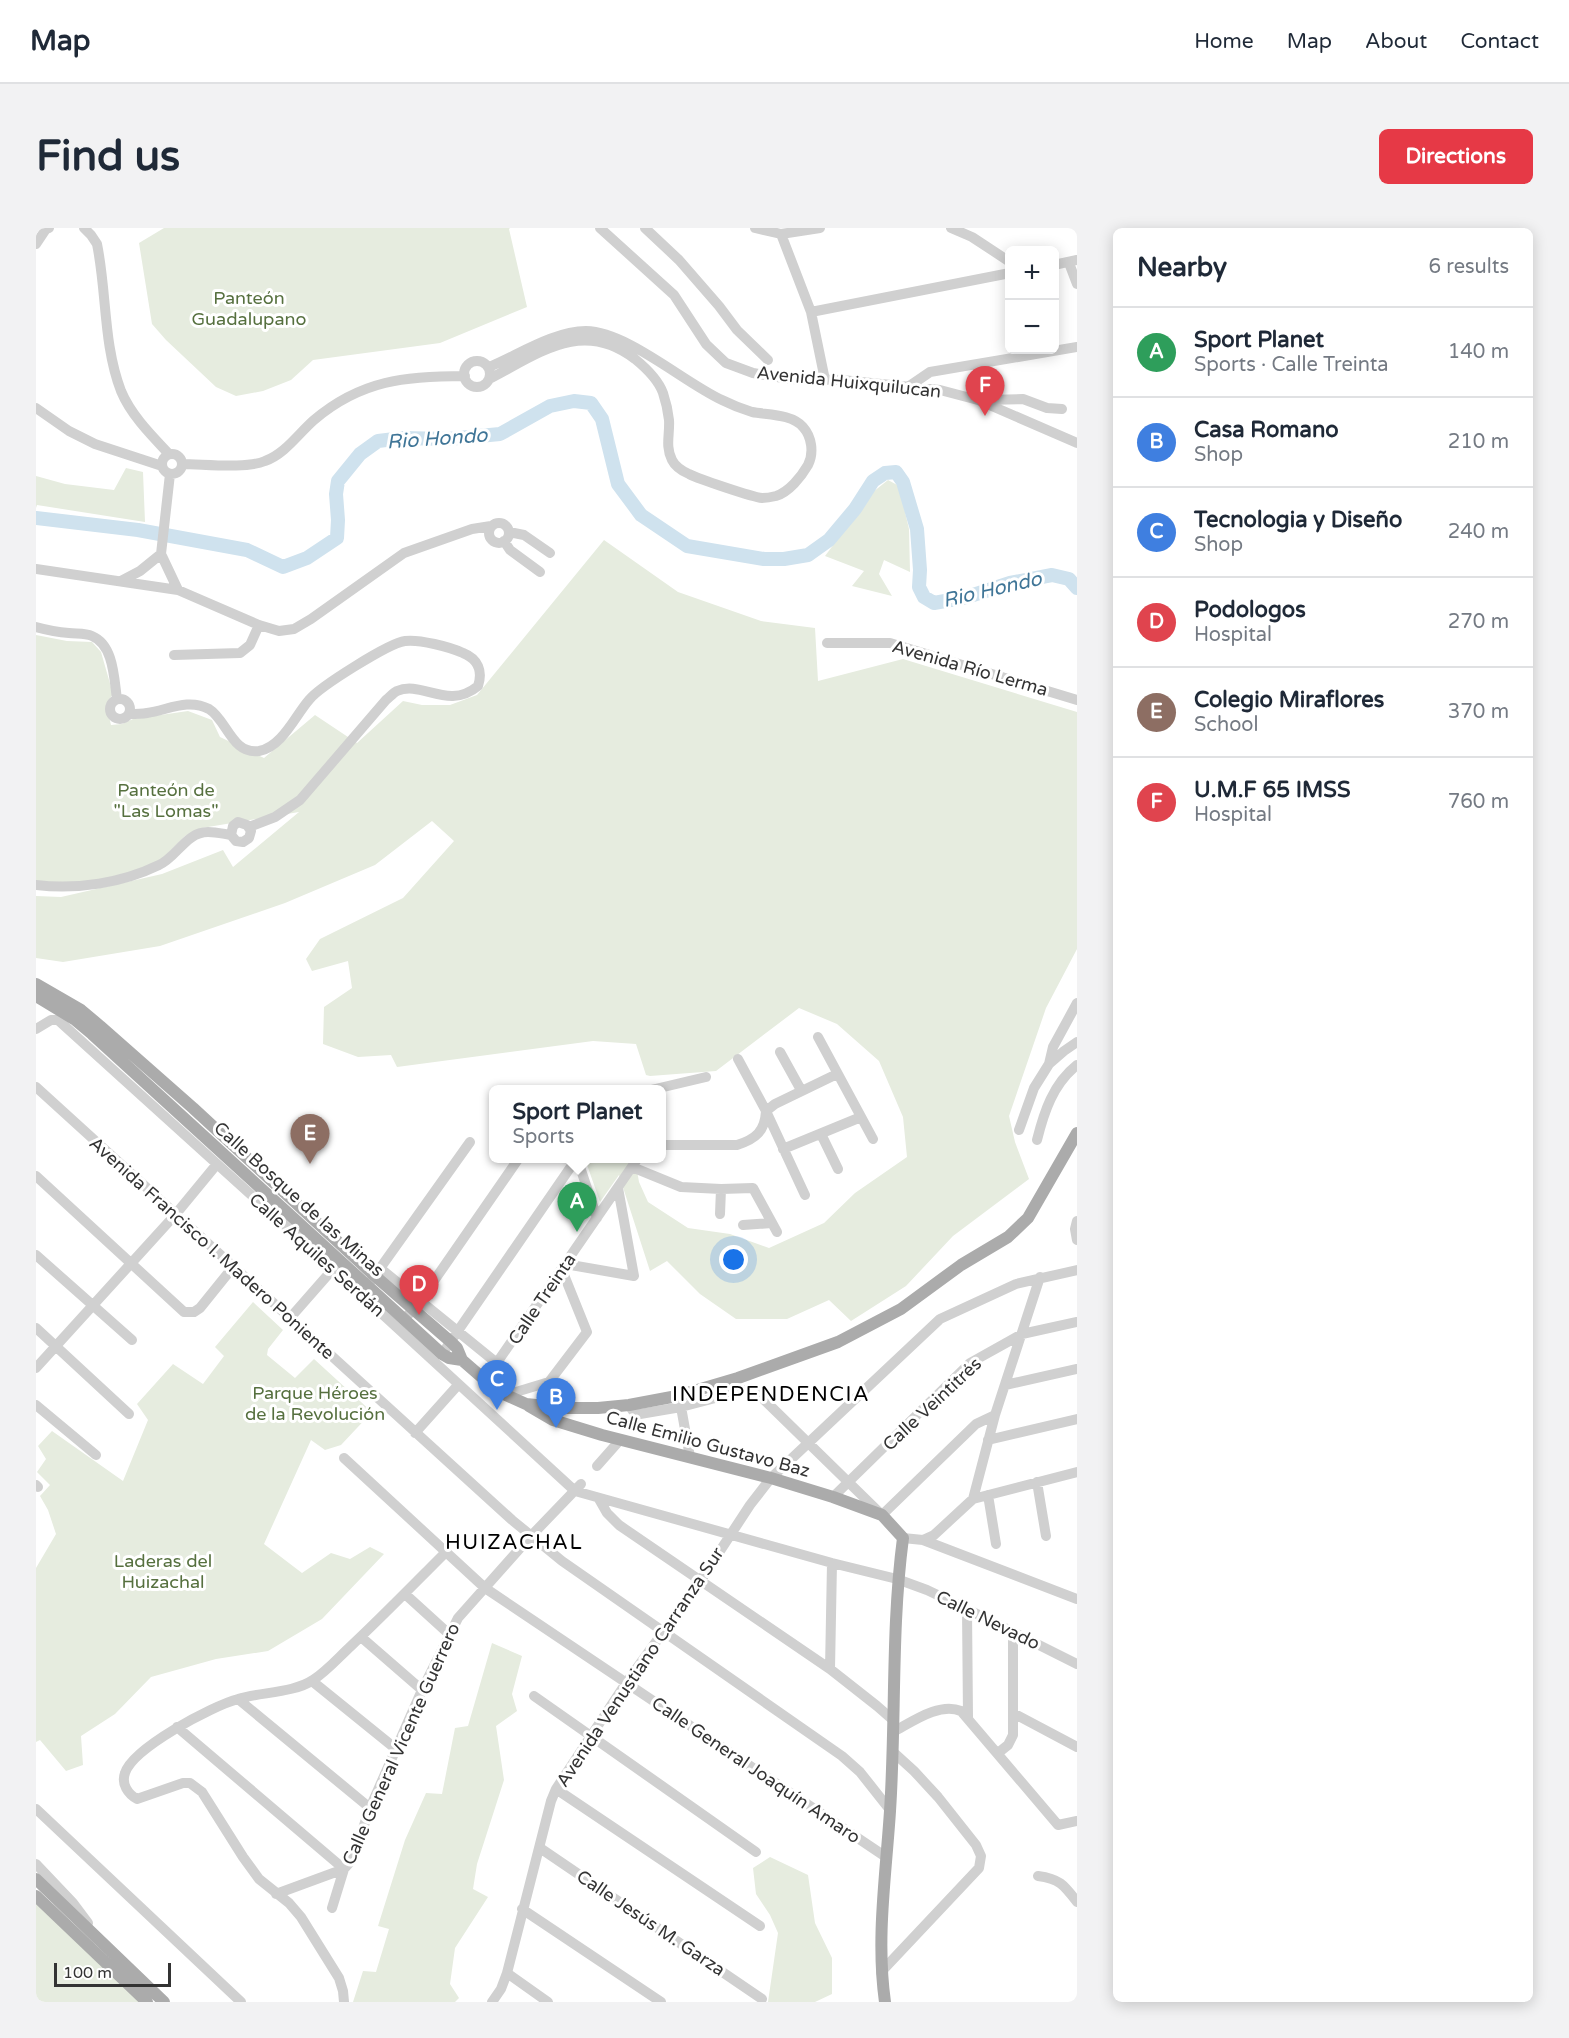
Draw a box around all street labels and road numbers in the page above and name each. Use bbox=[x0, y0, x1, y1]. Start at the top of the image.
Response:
street label: Avenida Huixquilucan bbox=[756, 361, 942, 403]
street label: Avenida Río Lerma bbox=[890, 635, 1050, 701]
street label: Calle Bosque de las Minas bbox=[209, 1117, 389, 1281]
street label: Avenida Francisco I. Madero Poniente bbox=[85, 1132, 339, 1364]
street label: Calle Aquiles Serdán bbox=[245, 1188, 389, 1322]
street label: Calle Treinta bbox=[503, 1249, 581, 1349]
street label: Calle Veintitrés bbox=[878, 1353, 986, 1455]
street label: Calle Emilio Gustavo Baz bbox=[604, 1406, 812, 1482]
street label: Avenida Venustiano Carranza Sur bbox=[551, 1543, 729, 1791]
street label: Calle Nevado bbox=[933, 1585, 1043, 1655]
street label: Calle General Vicente Guerrero bbox=[338, 1620, 464, 1868]
street label: Calle General Joaquín Amaro bbox=[647, 1692, 865, 1848]
street label: Calle Jesús M. Garza bbox=[573, 1865, 729, 1981]

